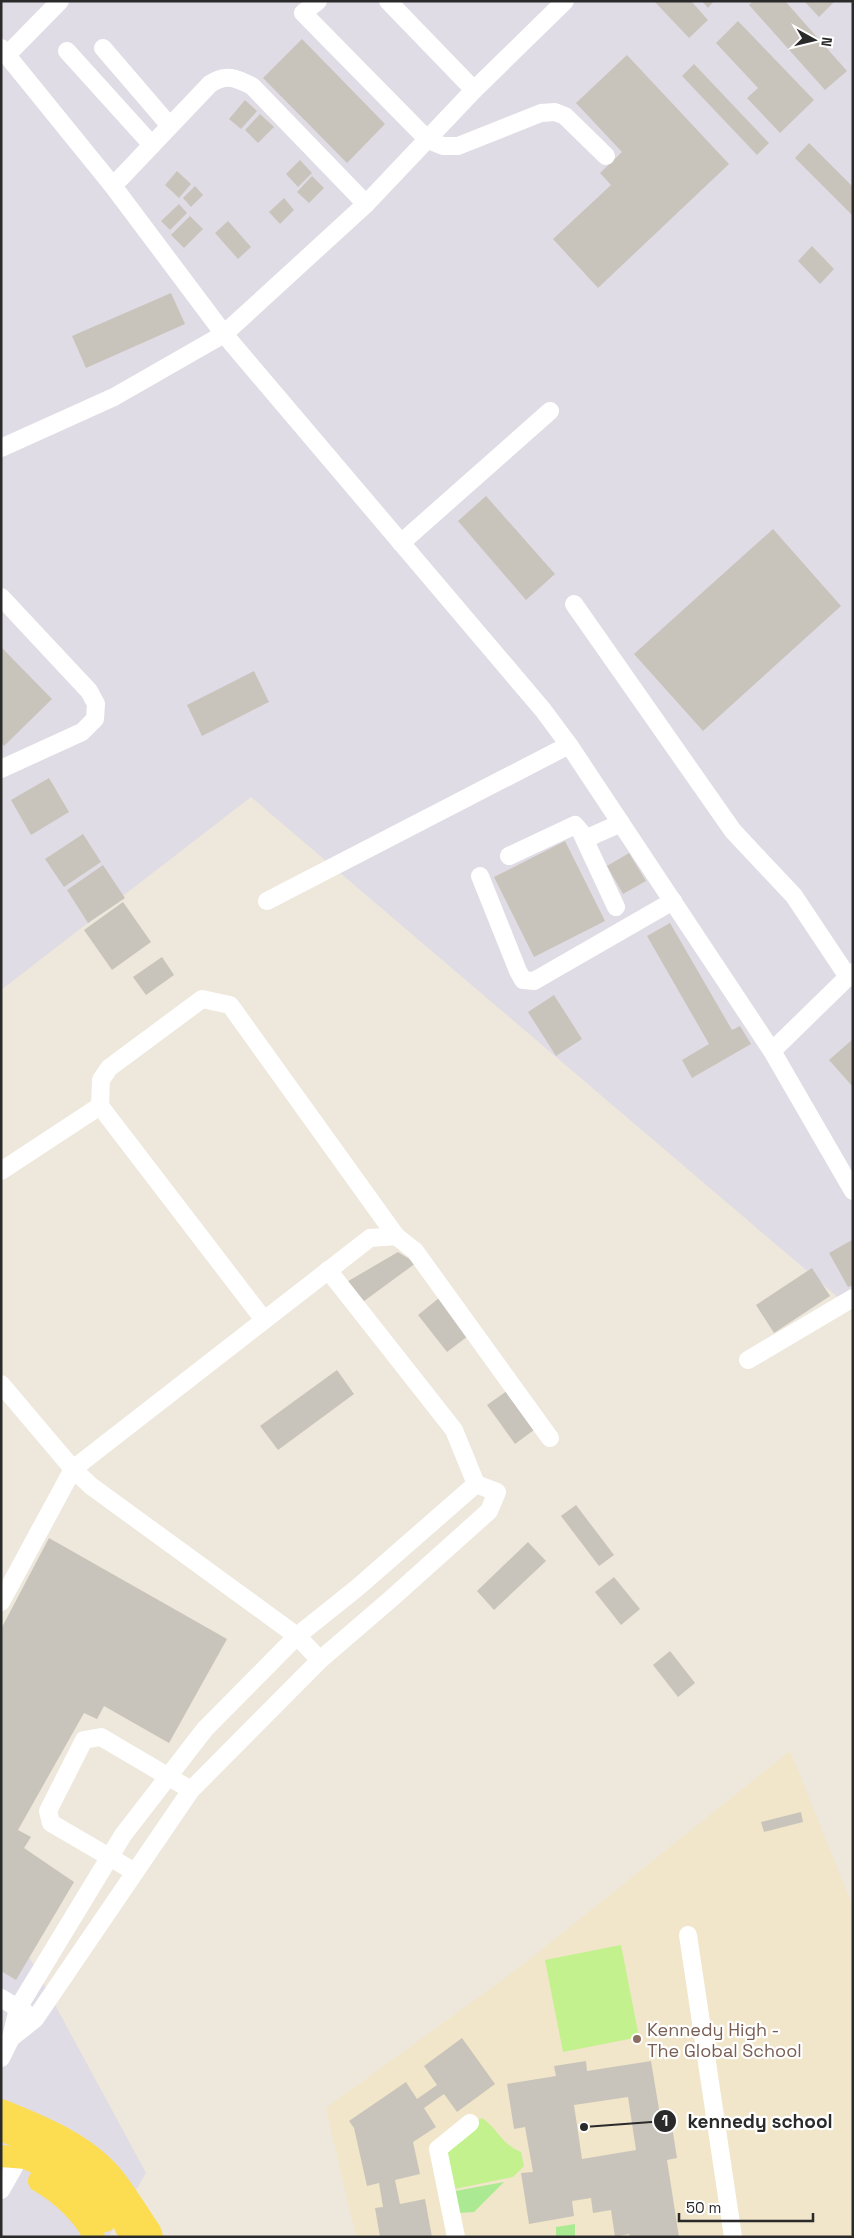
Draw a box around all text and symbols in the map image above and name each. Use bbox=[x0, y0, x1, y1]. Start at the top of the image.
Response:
north arrow bbox=[789, 15, 839, 65]
text: N bbox=[817, 36, 836, 48]
place label: Kennedy High - The Global School bbox=[647, 2018, 802, 2062]
marker: Kennedy High - The Global School bbox=[631, 2033, 643, 2045]
callout: kennedy school bbox=[653, 2104, 843, 2138]
text: kennedy school bbox=[687, 2109, 833, 2134]
text: 1 bbox=[662, 2111, 668, 2130]
scale bar bbox=[679, 2190, 813, 2222]
text: 50 m bbox=[686, 2198, 721, 2217]

